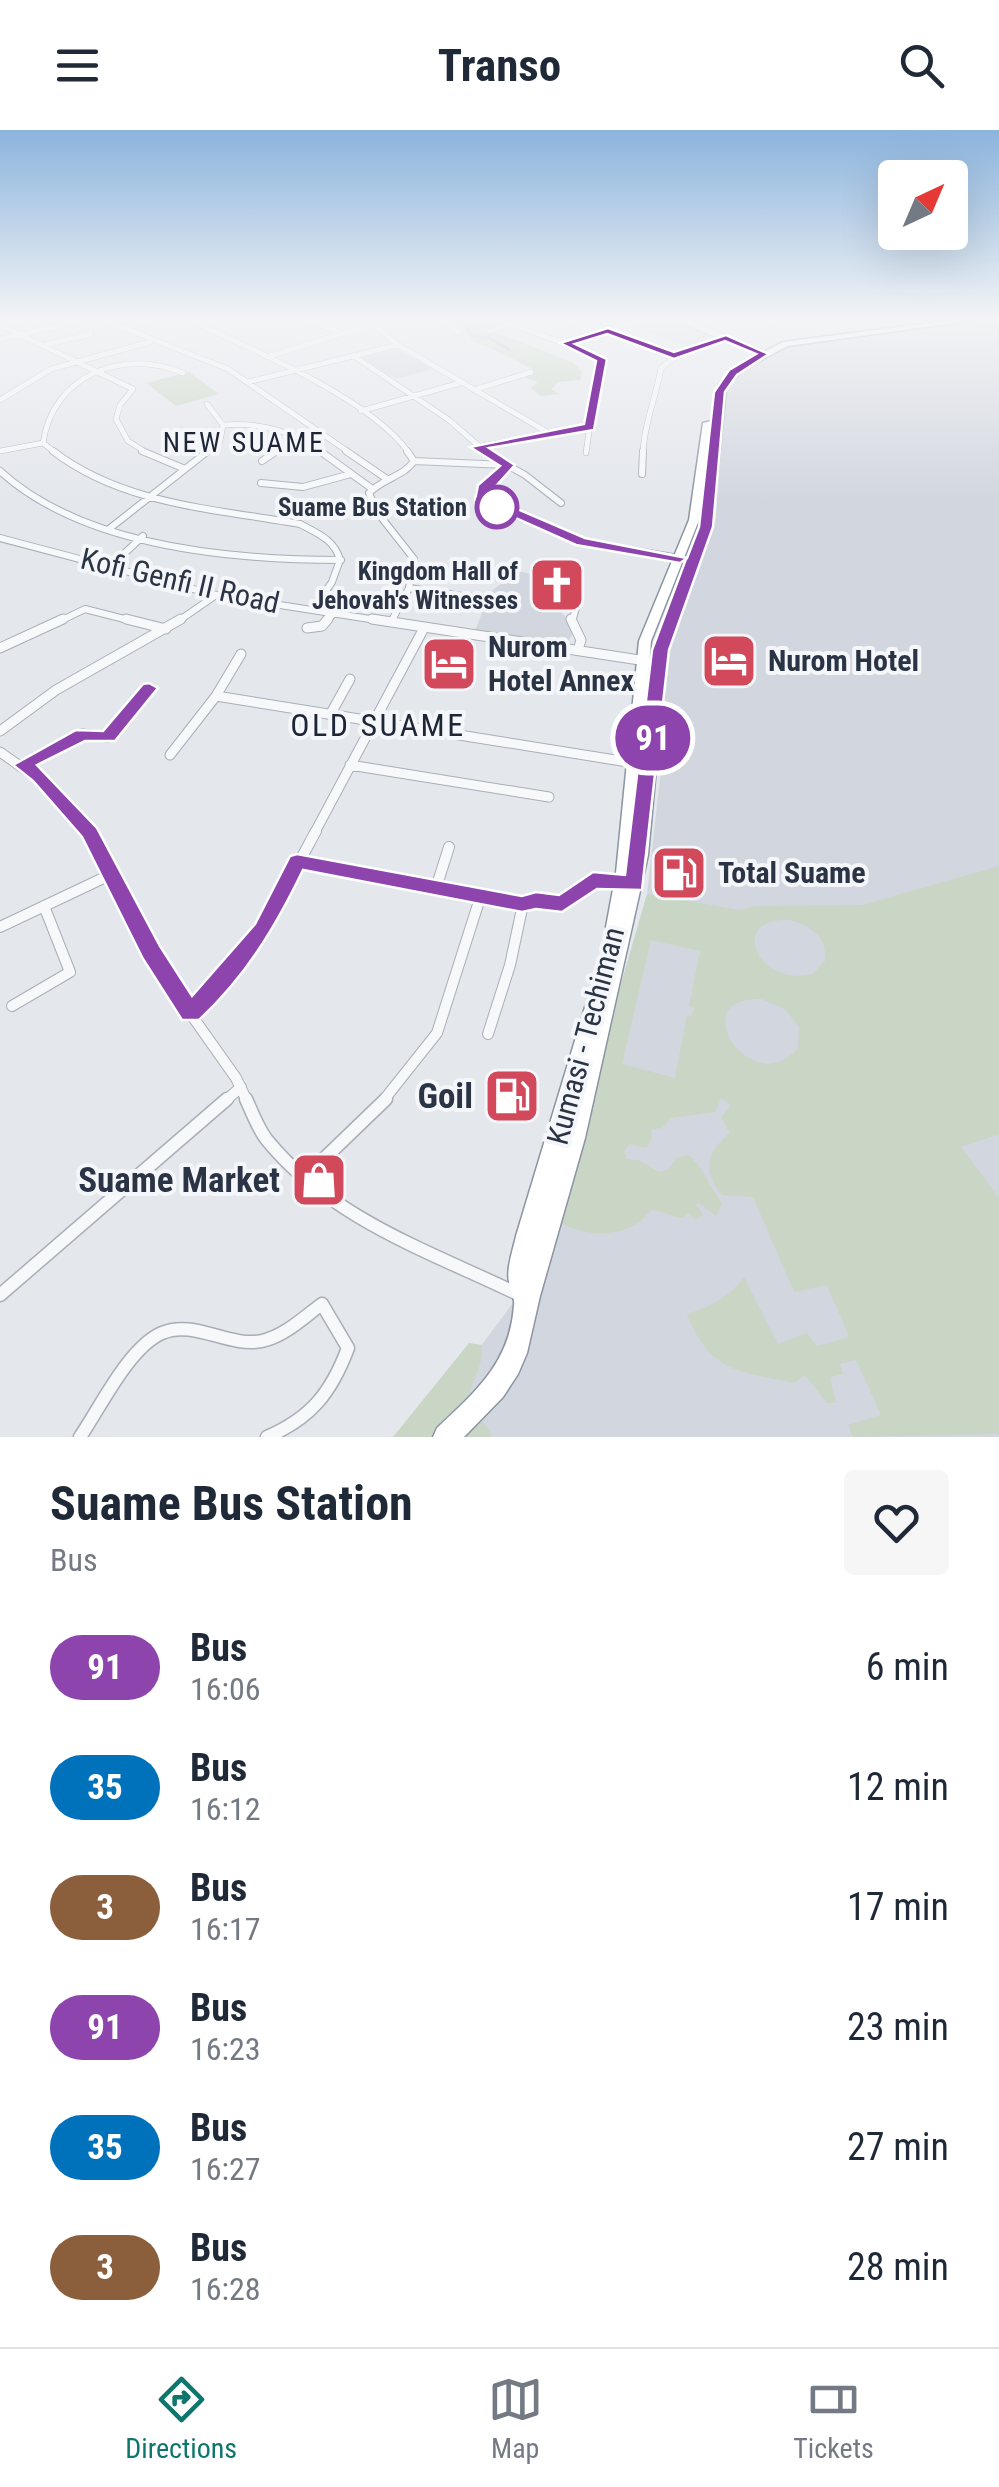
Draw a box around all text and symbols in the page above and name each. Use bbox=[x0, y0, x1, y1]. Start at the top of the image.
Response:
icon: menu bbox=[50, 38, 105, 93]
icon: search bbox=[894, 38, 949, 93]
text: Transo bbox=[438, 39, 561, 92]
north arrow bbox=[878, 160, 968, 250]
map controls bbox=[878, 160, 968, 250]
district label: NEW SUAME bbox=[163, 426, 325, 459]
marker: Suame Bus Station bbox=[476, 486, 518, 528]
place label: Suame Bus Station bbox=[278, 493, 467, 522]
street label: Kofi Genfi II Road bbox=[77, 541, 283, 620]
church icon: Kingdom Hall of Jehovah's Witnesses bbox=[527, 555, 587, 615]
place label: Kingdom Hall of Jehovah's Witnesses bbox=[312, 557, 518, 615]
place label: Nurom Hotel Annex bbox=[488, 629, 634, 698]
hotel icon: Nurom Hotel bbox=[699, 631, 759, 691]
hotel icon: Nurom Hotel Annex bbox=[419, 634, 479, 694]
place label: Nurom Hotel bbox=[768, 643, 919, 678]
district label: OLD SUAME bbox=[290, 706, 466, 744]
line badge: 91 bbox=[608, 706, 698, 770]
text: 91 bbox=[635, 718, 671, 759]
fuel station icon: Total Suame bbox=[649, 843, 709, 903]
place label: Total Suame bbox=[718, 855, 866, 890]
street label: Kumasi - Techiman bbox=[540, 923, 631, 1148]
fuel station icon: Goil bbox=[482, 1066, 542, 1126]
place label: Goil bbox=[417, 1076, 473, 1117]
shop icon: Suame Market bbox=[289, 1150, 349, 1210]
place label: Suame Market bbox=[78, 1160, 280, 1201]
button: heart bbox=[844, 1470, 949, 1575]
text: Suame Bus Station bbox=[50, 1475, 413, 1532]
text: Bus bbox=[50, 1541, 98, 1579]
text: Bus bbox=[190, 1626, 247, 1670]
text: 6 min bbox=[866, 1645, 949, 1689]
text: 91 bbox=[87, 1647, 123, 1688]
text: 16:06 bbox=[190, 1670, 261, 1708]
text: Bus bbox=[190, 1746, 247, 1790]
text: 12 min bbox=[847, 1765, 949, 1809]
text: 35 bbox=[87, 1767, 123, 1808]
text: 16:12 bbox=[190, 1790, 261, 1828]
text: Bus bbox=[190, 1866, 247, 1910]
text: 17 min bbox=[847, 1885, 949, 1929]
text: 3 bbox=[96, 1887, 114, 1928]
text: 16:17 bbox=[190, 1910, 261, 1948]
text: Bus bbox=[190, 1986, 247, 2030]
text: 23 min bbox=[847, 2005, 949, 2049]
text: 91 bbox=[87, 2007, 123, 2048]
text: 16:23 bbox=[190, 2030, 261, 2068]
text: Bus bbox=[190, 2106, 247, 2150]
text: 27 min bbox=[847, 2125, 949, 2169]
text: 35 bbox=[87, 2127, 123, 2168]
text: 16:27 bbox=[190, 2150, 261, 2188]
text: Bus bbox=[190, 2226, 247, 2270]
text: 28 min bbox=[847, 2245, 949, 2289]
text: 3 bbox=[96, 2247, 114, 2288]
text: 16:28 bbox=[190, 2270, 261, 2308]
tab: Directions bbox=[125, 2372, 237, 2465]
tab: Map bbox=[488, 2372, 543, 2465]
tab: Tickets bbox=[793, 2372, 874, 2465]

